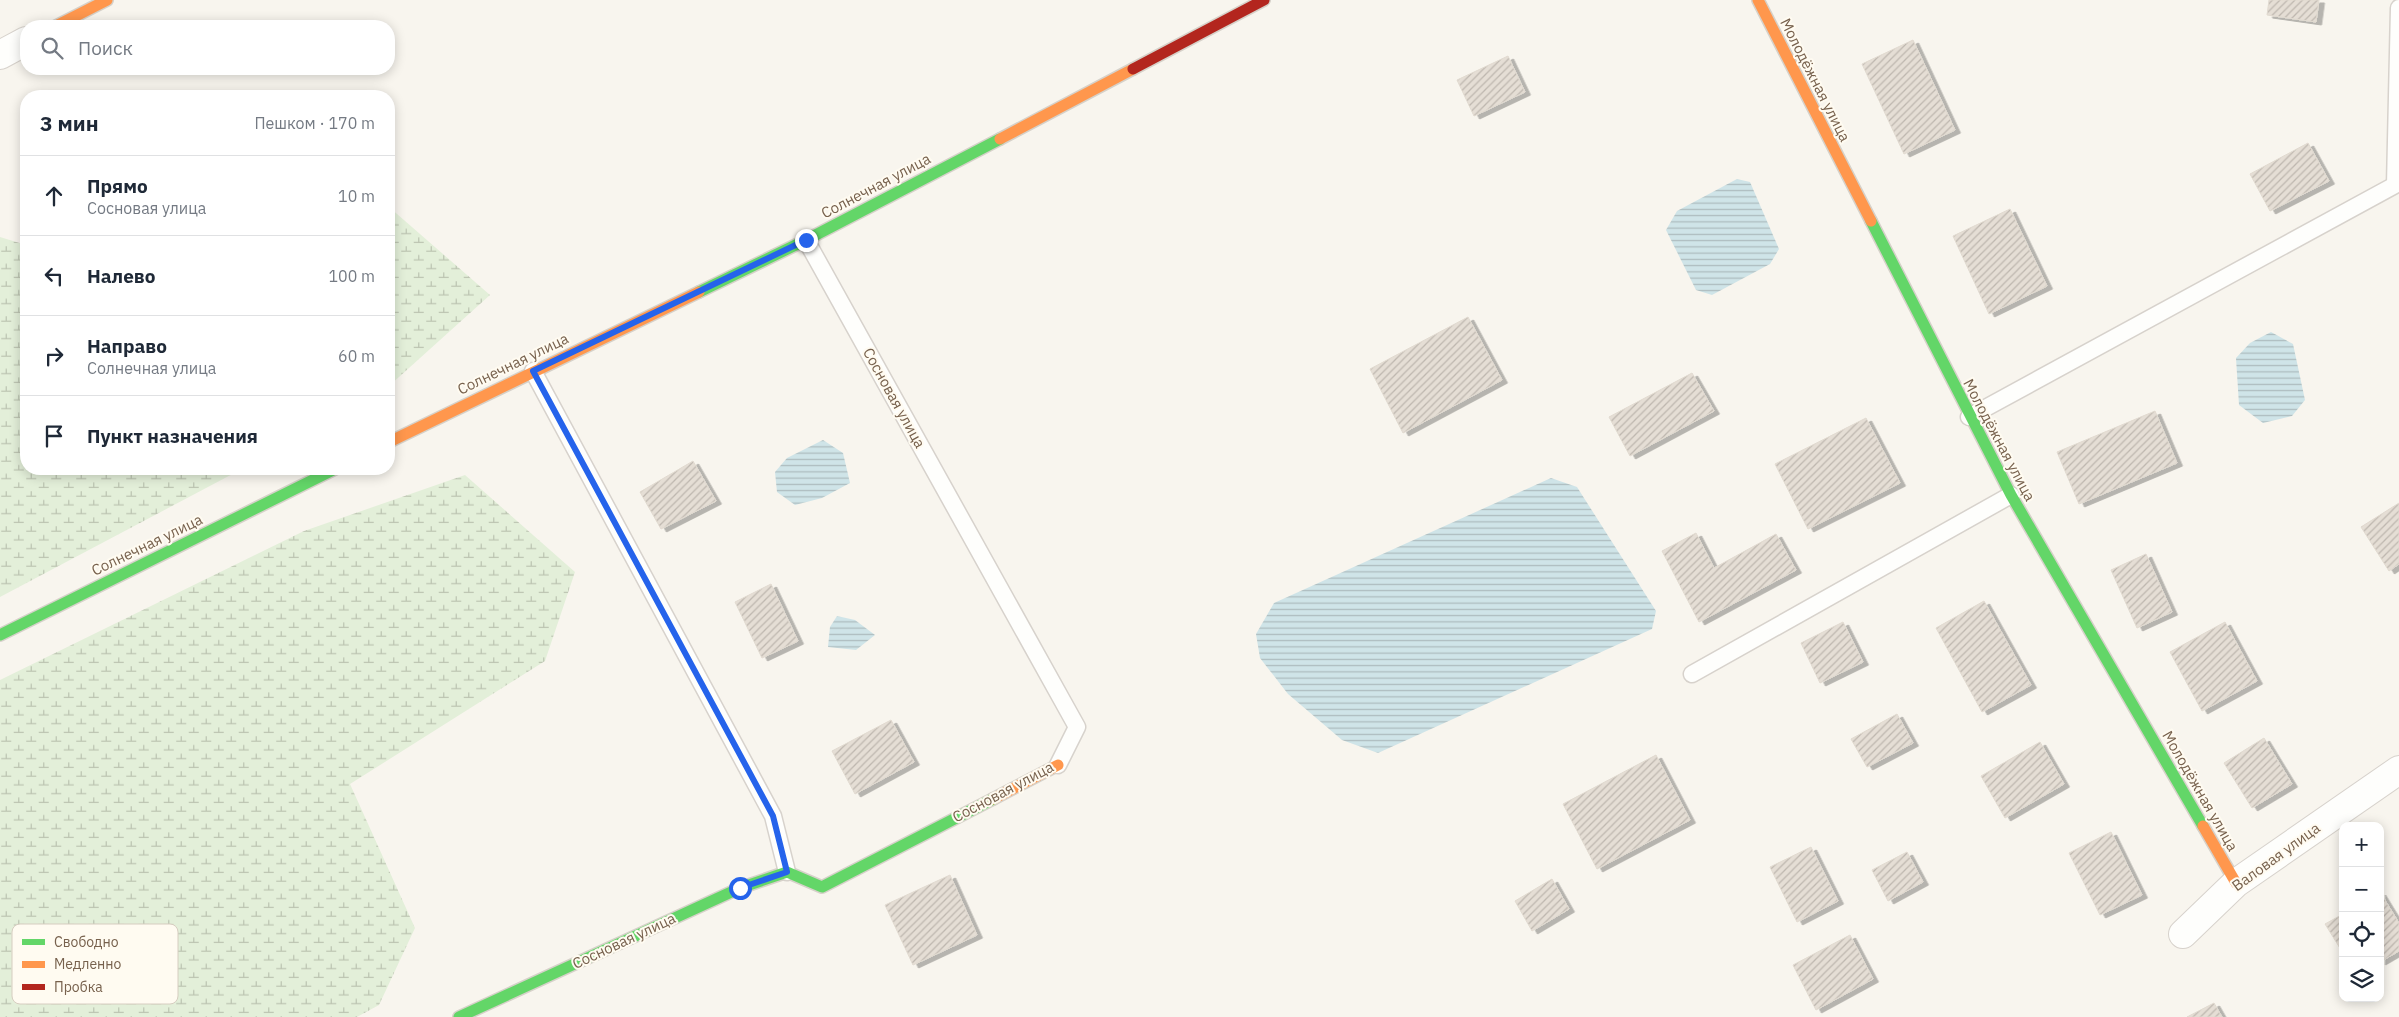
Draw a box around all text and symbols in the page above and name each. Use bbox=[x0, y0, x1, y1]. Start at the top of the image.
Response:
street label: Молодёжная улица bbox=[1776, 15, 1855, 145]
search box bbox=[20, 20, 395, 75]
icon: search bbox=[38, 34, 66, 62]
text: Поиск bbox=[78, 36, 133, 60]
text: 3 мин bbox=[40, 109, 99, 137]
text: Пешком · 170 m bbox=[254, 113, 375, 133]
street label: Солнечная улица bbox=[818, 149, 934, 222]
text: Прямо bbox=[87, 174, 148, 198]
icon: ahead bbox=[40, 182, 68, 210]
text: 10 m bbox=[338, 186, 375, 206]
text: Сосновая улица bbox=[87, 198, 206, 218]
route end bbox=[795, 229, 818, 252]
icon: left bbox=[40, 262, 68, 290]
text: Налево bbox=[87, 264, 156, 288]
text: 100 m bbox=[328, 266, 375, 286]
street label: Солнечная улица bbox=[454, 328, 571, 399]
text: Направо bbox=[87, 334, 167, 358]
icon: right bbox=[40, 342, 68, 370]
street label: Сосновая улица bbox=[859, 344, 930, 451]
text: 60 m bbox=[338, 346, 375, 366]
text: Солнечная улица bbox=[87, 358, 216, 378]
street label: Молодёжная улица bbox=[1959, 375, 2040, 504]
icon: arrive bbox=[40, 422, 68, 450]
text: Пункт назначения bbox=[87, 424, 258, 448]
street label: Солнечная улица bbox=[88, 509, 205, 580]
street label: Молодёжная улица bbox=[2158, 727, 2243, 854]
street label: Сосновая улица bbox=[949, 757, 1057, 826]
street label: Валовая улица bbox=[2228, 818, 2323, 895]
map controls bbox=[2339, 822, 2384, 1002]
button: + bbox=[2339, 822, 2384, 867]
button: − bbox=[2339, 867, 2384, 912]
route start bbox=[729, 877, 752, 900]
street label: Сосновая улица bbox=[569, 908, 679, 973]
button: locate bbox=[2339, 912, 2384, 957]
legend bbox=[12, 924, 178, 1004]
text: Свободно bbox=[54, 933, 119, 951]
text: Медленно bbox=[54, 955, 122, 973]
button: layers bbox=[2339, 957, 2384, 1002]
text: Пробка bbox=[54, 978, 103, 996]

